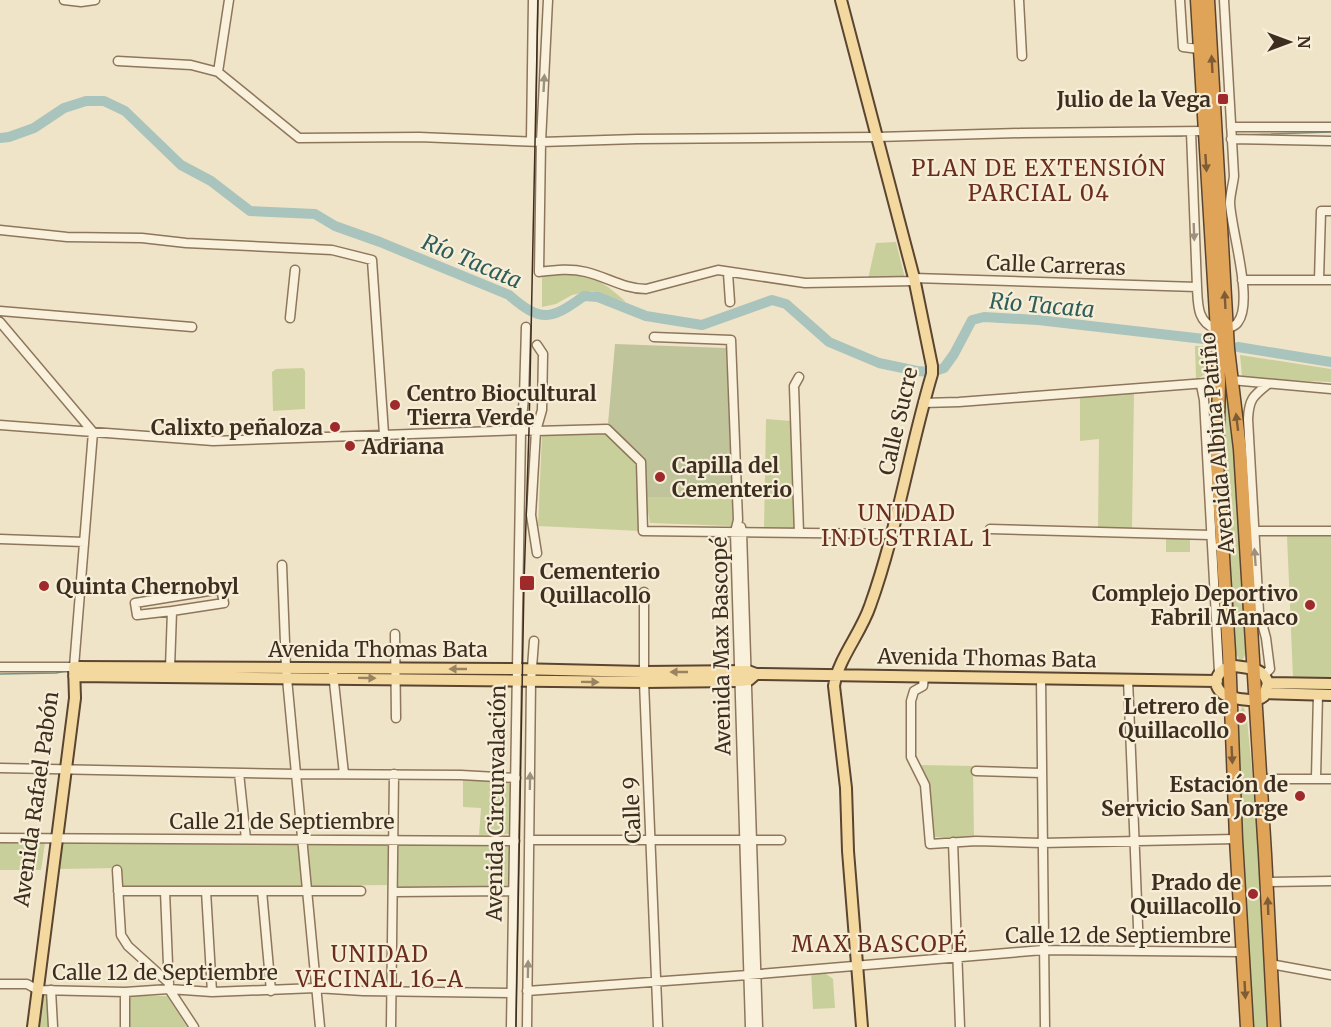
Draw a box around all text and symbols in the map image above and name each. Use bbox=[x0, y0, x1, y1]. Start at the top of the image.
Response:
north arrow bbox=[1259, 12, 1319, 72]
text: N bbox=[1294, 36, 1314, 49]
one-way arrow bbox=[1207, 54, 1216, 73]
one-way arrow bbox=[539, 74, 548, 93]
place label: Julio de la Vega bbox=[1055, 86, 1211, 113]
marker: Julio de la Vega bbox=[1216, 92, 1230, 106]
district label: PLAN DE EXTENSIÓN PARCIAL 04 bbox=[911, 153, 1167, 207]
one-way arrow bbox=[1201, 154, 1211, 173]
one-way arrow bbox=[1190, 223, 1199, 242]
water label: Río Tacata bbox=[418, 227, 526, 295]
street label: Calle Carreras bbox=[986, 249, 1126, 281]
water label: Río Tacata bbox=[988, 286, 1096, 324]
one-way arrow bbox=[1221, 291, 1230, 310]
street label: Avenida Albina Patiño bbox=[1194, 331, 1240, 556]
street label: Calle Sucre bbox=[872, 364, 924, 478]
place label: Centro Biocultural Tierra Verde bbox=[407, 380, 597, 431]
marker: Centro Biocultural Tierra Verde bbox=[388, 398, 402, 412]
one-way arrow bbox=[1232, 413, 1241, 432]
place label: Calixto peñaloza bbox=[151, 414, 323, 441]
marker: Calixto peñaloza bbox=[328, 420, 342, 434]
place label: Adriana bbox=[361, 433, 445, 460]
marker: Adriana bbox=[343, 439, 357, 453]
place label: Capilla del Cementerio bbox=[672, 452, 792, 503]
marker: Capilla del Cementerio bbox=[653, 470, 667, 484]
district label: UNIDAD INDUSTRIAL 1 bbox=[821, 499, 993, 552]
street label: Avenida Max Bascopé bbox=[706, 536, 736, 757]
one-way arrow bbox=[1251, 547, 1260, 566]
place label: Cementerio Quillacollo bbox=[540, 558, 660, 609]
place label: Quinta Chernobyl bbox=[56, 573, 239, 600]
marker: Cementerio Quillacollo bbox=[518, 574, 536, 592]
marker: Quinta Chernobyl bbox=[37, 579, 51, 593]
place label: Complejo Deportivo Fabril Manaco bbox=[1092, 580, 1298, 631]
marker: Complejo Deportivo Fabril Manaco bbox=[1303, 598, 1317, 612]
street label: Avenida Thomas Bata bbox=[267, 636, 488, 663]
street label: Avenida Thomas Bata bbox=[876, 643, 1097, 673]
one-way arrow bbox=[448, 664, 467, 674]
one-way arrow bbox=[670, 667, 689, 677]
one-way arrow bbox=[357, 673, 376, 683]
one-way arrow bbox=[580, 677, 599, 686]
street label: Avenida Circunvalación bbox=[480, 684, 512, 923]
street label: Avenida Rafael Pabón bbox=[7, 689, 64, 909]
place label: Letrero de Quillacollo bbox=[1118, 693, 1229, 744]
marker: Letrero de Quillacollo bbox=[1234, 711, 1248, 725]
one-way arrow bbox=[1228, 746, 1237, 765]
place label: Estación de Servicio San Jorge bbox=[1101, 771, 1288, 822]
one-way arrow bbox=[525, 772, 535, 791]
street label: Calle 9 bbox=[617, 776, 647, 844]
marker: Estación de Servicio San Jorge bbox=[1293, 789, 1307, 803]
street label: Calle 21 de Septiembre bbox=[170, 808, 395, 835]
place label: Prado de Quillacollo bbox=[1130, 869, 1241, 920]
marker: Prado de Quillacollo bbox=[1246, 887, 1260, 901]
one-way arrow bbox=[1263, 896, 1272, 915]
street label: Calle 12 de Septiembre bbox=[1005, 922, 1231, 949]
district label: MAX BASCOPÉ bbox=[792, 929, 968, 958]
district label: UNIDAD VECINAL 16-A bbox=[295, 940, 464, 993]
street label: Calle 12 de Septiembre bbox=[52, 959, 278, 986]
one-way arrow bbox=[523, 959, 533, 978]
one-way arrow bbox=[1240, 980, 1250, 999]

